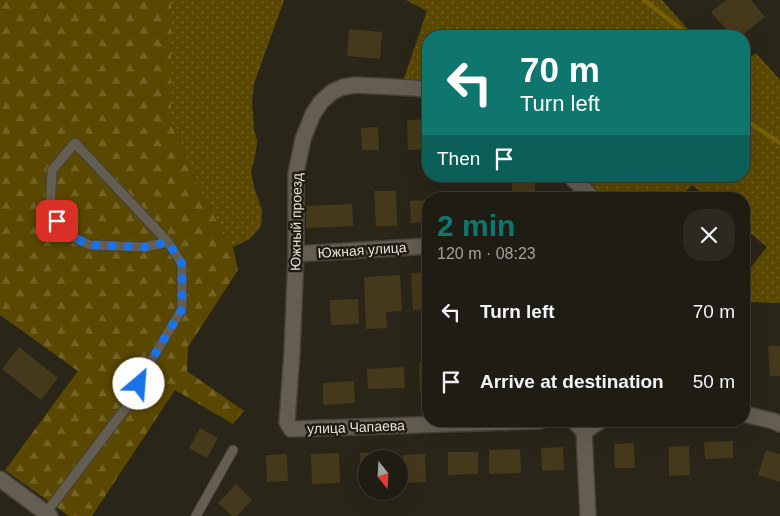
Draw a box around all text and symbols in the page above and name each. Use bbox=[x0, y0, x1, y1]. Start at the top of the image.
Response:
icon: left bbox=[437, 50, 502, 115]
text: 70 m bbox=[520, 50, 600, 89]
text: Turn left bbox=[520, 91, 600, 116]
icon: arrive bbox=[490, 145, 518, 173]
text: Then bbox=[437, 148, 480, 169]
street label: Южный проезд bbox=[287, 173, 305, 271]
pin bbox=[36, 200, 78, 242]
icon: arrive bbox=[43, 207, 71, 235]
text: 2 min bbox=[437, 209, 515, 242]
button: close bbox=[683, 209, 735, 261]
street label: Южная улица bbox=[317, 239, 407, 261]
text: 120 m · 08:23 bbox=[437, 245, 536, 262]
icon: left bbox=[437, 298, 465, 326]
text: Turn left bbox=[480, 301, 555, 322]
text: 70 m bbox=[693, 301, 735, 322]
position arrow bbox=[112, 357, 164, 409]
icon: arrive bbox=[437, 368, 465, 396]
text: Arrive at destination bbox=[480, 371, 664, 392]
text: 50 m bbox=[693, 371, 735, 392]
street label: улица Чапаева bbox=[307, 417, 405, 437]
north arrow bbox=[358, 450, 408, 500]
map controls bbox=[358, 450, 408, 500]

